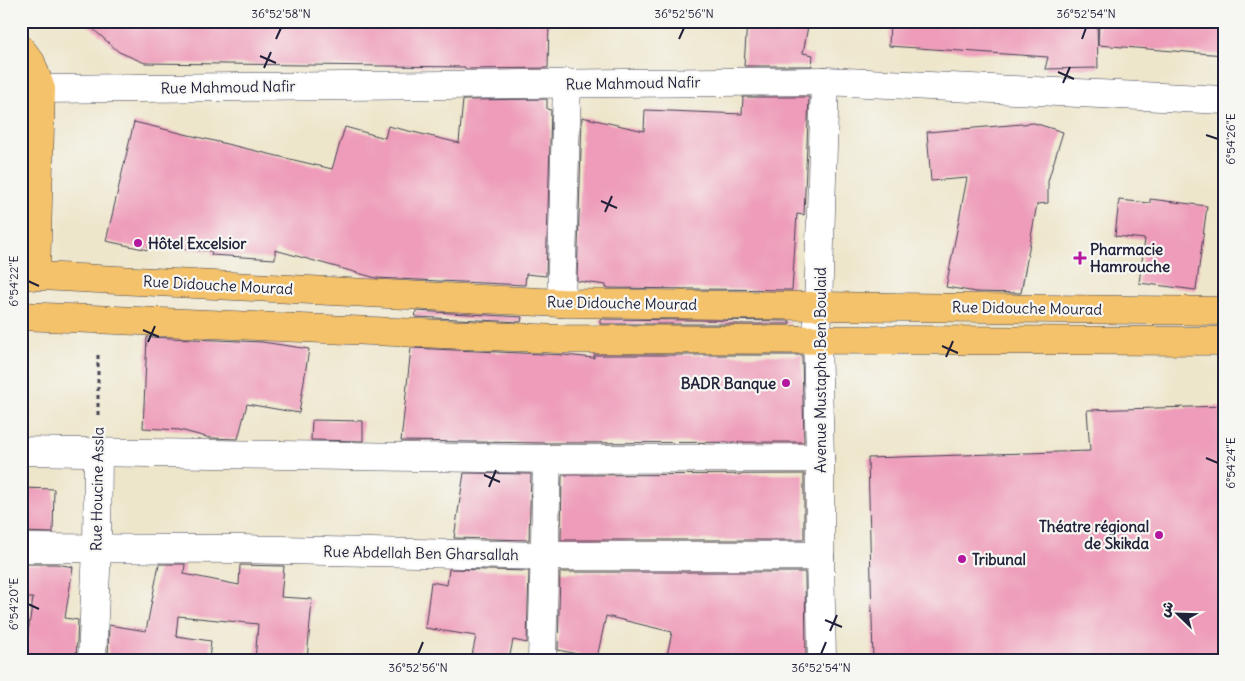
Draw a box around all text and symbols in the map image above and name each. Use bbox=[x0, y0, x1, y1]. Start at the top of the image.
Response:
text: 36°52'58"N bbox=[251, 6, 311, 21]
text: 36°52'56"N bbox=[654, 6, 714, 21]
text: 36°52'54"N bbox=[1056, 6, 1116, 21]
street label: Rue Mahmoud Nafir bbox=[565, 72, 701, 94]
street label: Rue Mahmoud Nafir bbox=[160, 76, 296, 98]
text: 6°54'26"E bbox=[1223, 113, 1238, 165]
place label: Hôtel Excelsior bbox=[148, 234, 247, 253]
marker: Hôtel Excelsior bbox=[132, 237, 144, 249]
place label: Pharmacie Hamrouche bbox=[1090, 240, 1170, 276]
marker: Pharmacie Hamrouche bbox=[1074, 252, 1086, 264]
text: 6°54'22"E bbox=[6, 255, 21, 307]
street label: Avenue Mustapha Ben Boulaid bbox=[811, 267, 830, 473]
street label: Rue Didouche Mourad bbox=[143, 272, 294, 298]
street label: Rue Didouche Mourad bbox=[547, 292, 697, 314]
street label: Rue Didouche Mourad bbox=[952, 297, 1102, 319]
place label: BADR Banque bbox=[681, 374, 776, 394]
marker: BADR Banque bbox=[780, 377, 792, 389]
street label: Rue Houcine Assla bbox=[86, 426, 108, 551]
text: 6°54'24"E bbox=[1223, 437, 1238, 489]
place label: Théatre régional de Skikda bbox=[1039, 517, 1149, 553]
marker: Théatre régional de Skikda bbox=[1153, 529, 1165, 541]
street label: Rue Abdellah Ben Gharsallah bbox=[323, 542, 519, 564]
place label: Tribunal bbox=[972, 550, 1026, 569]
marker: Tribunal bbox=[956, 553, 968, 565]
text: 6°54'20"E bbox=[6, 578, 21, 630]
north arrow bbox=[1152, 588, 1202, 638]
text: ش bbox=[1155, 598, 1177, 620]
text: 36°52'56"N bbox=[388, 660, 448, 675]
text: 36°52'54"N bbox=[791, 660, 851, 675]

